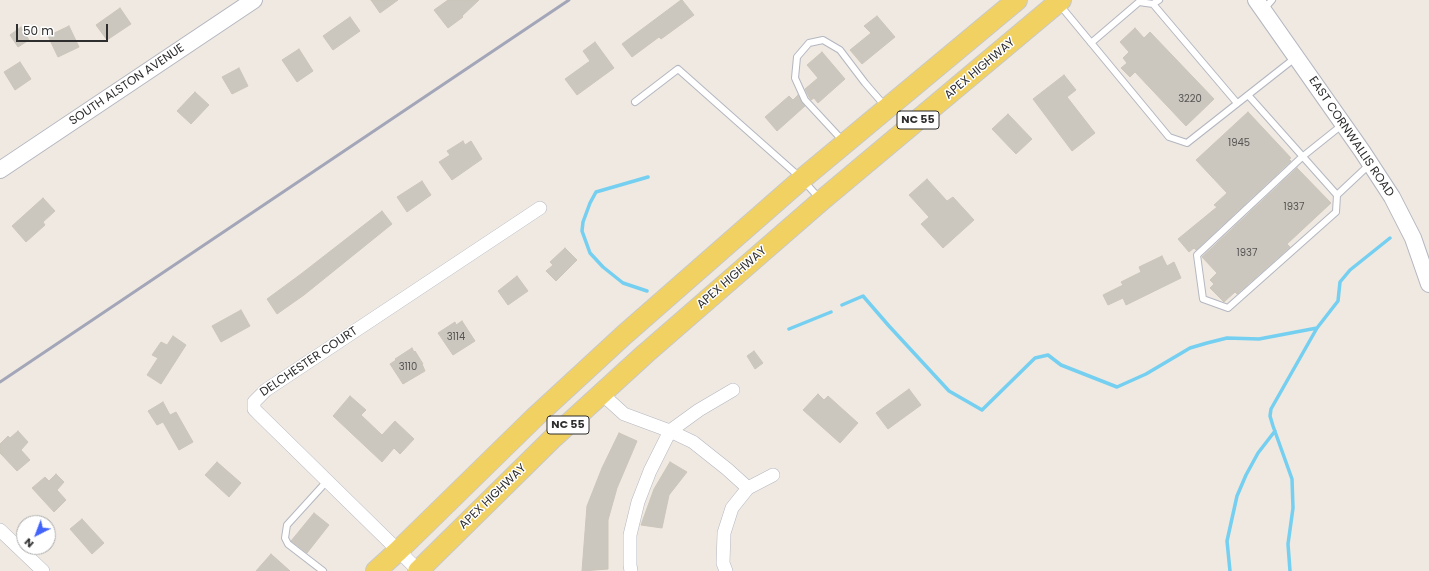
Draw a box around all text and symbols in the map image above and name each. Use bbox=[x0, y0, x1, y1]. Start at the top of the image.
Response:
scale bar bbox=[18, 16, 110, 42]
text: 50 m bbox=[23, 22, 54, 39]
street label: APEX HIGHWAY bbox=[942, 35, 1018, 103]
street label: SOUTH ALSTON AVENUE bbox=[67, 41, 187, 129]
street label: EAST CORNWALLIS ROAD bbox=[1305, 74, 1397, 200]
house number: 3220 bbox=[1178, 93, 1202, 105]
road number: NC 55 bbox=[897, 111, 939, 129]
house number: 1945 bbox=[1228, 137, 1250, 149]
house number: 1937 bbox=[1284, 201, 1304, 213]
street label: APEX HIGHWAY bbox=[694, 244, 770, 312]
house number: 1937 bbox=[1237, 247, 1257, 259]
street label: DELCHESTER COURT bbox=[258, 324, 360, 400]
house number: 3114 bbox=[447, 331, 465, 343]
house number: 3110 bbox=[399, 361, 417, 373]
road number: NC 55 bbox=[547, 416, 589, 434]
street label: APEX HIGHWAY bbox=[457, 461, 529, 533]
north arrow bbox=[16, 515, 56, 555]
text: N bbox=[20, 534, 37, 552]

